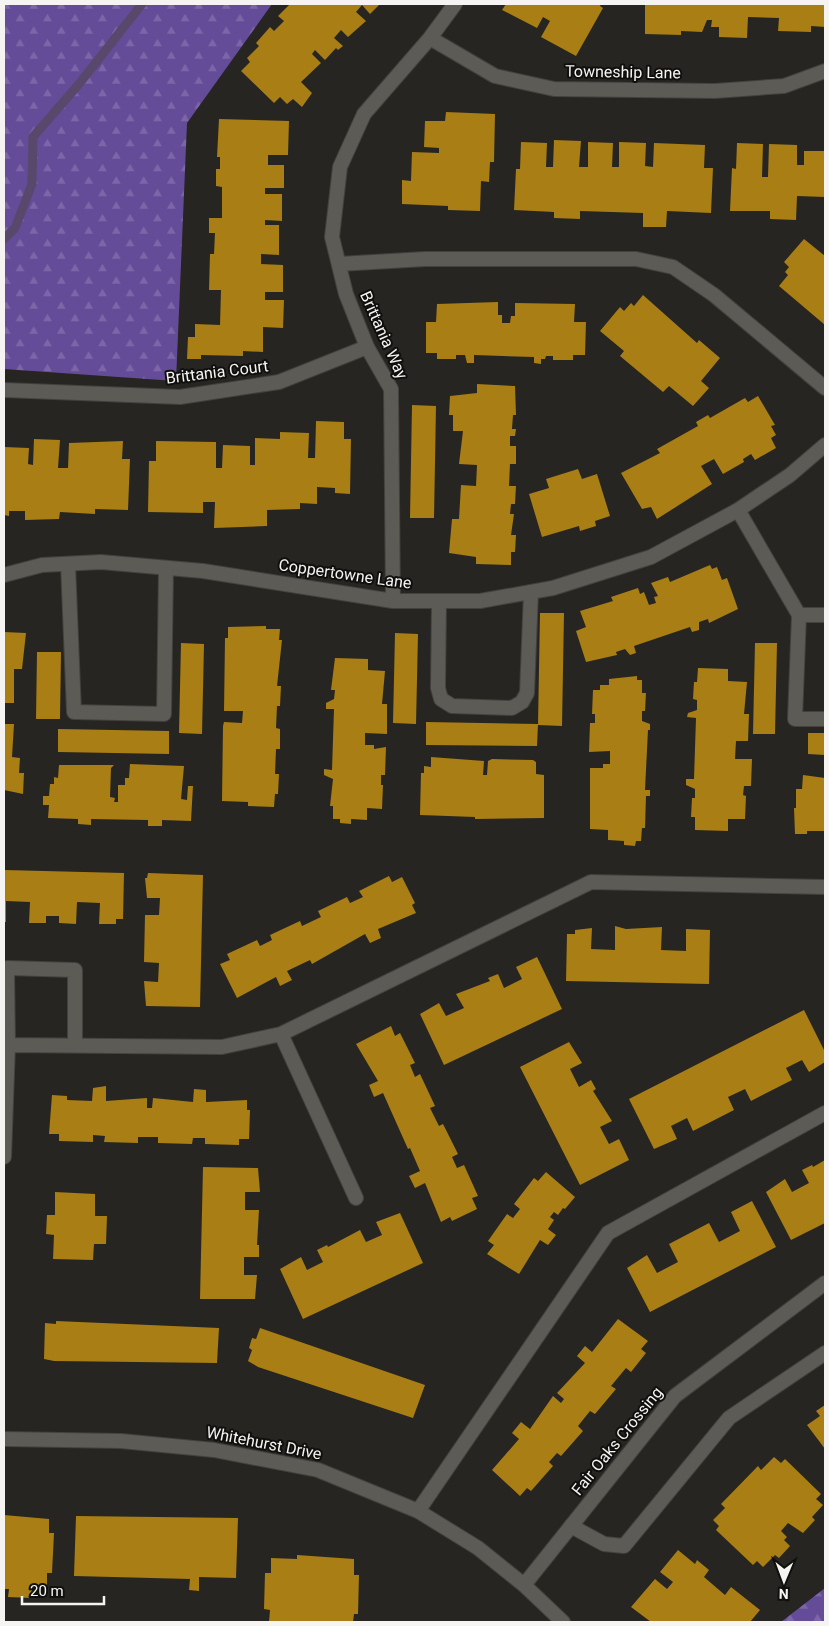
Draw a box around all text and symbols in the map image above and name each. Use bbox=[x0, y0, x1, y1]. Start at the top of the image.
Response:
street label: Towneship Lane bbox=[565, 61, 681, 83]
street label: Brittania Way bbox=[356, 288, 412, 382]
street label: Brittania Court bbox=[165, 356, 269, 388]
street label: Coppertowne Lane bbox=[277, 555, 413, 593]
street label: Fair Oaks Crossing bbox=[568, 1383, 666, 1499]
street label: Whitehurst Drive bbox=[205, 1423, 323, 1463]
north arrow bbox=[759, 1556, 809, 1606]
scale bar bbox=[22, 1574, 105, 1606]
text: 20 m bbox=[30, 1582, 64, 1600]
text: N bbox=[779, 1586, 789, 1602]

